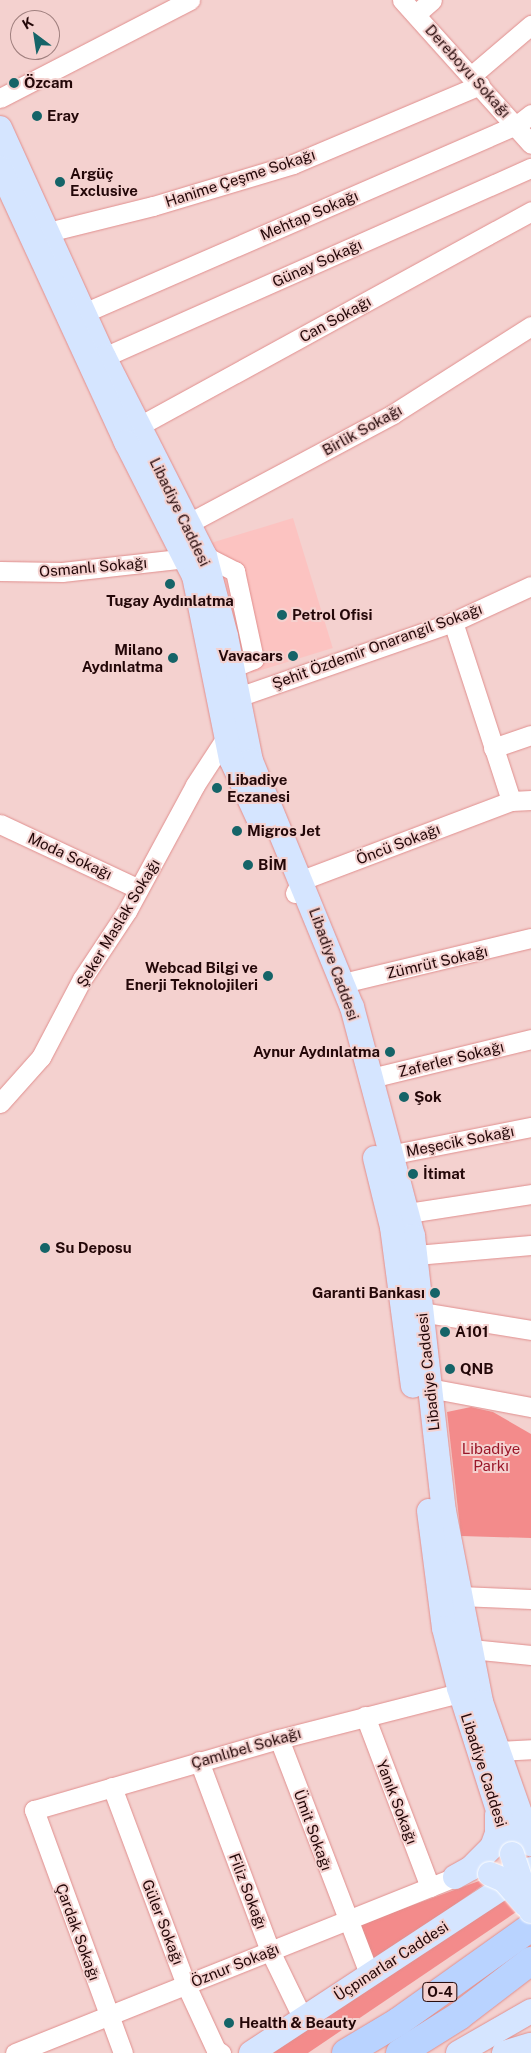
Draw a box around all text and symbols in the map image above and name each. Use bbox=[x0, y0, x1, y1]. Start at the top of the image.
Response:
north arrow bbox=[10, 10, 60, 60]
text: K bbox=[19, 14, 36, 32]
street label: Dereboyu Sokağı bbox=[422, 21, 514, 121]
place label: Özcam bbox=[24, 74, 73, 92]
marker: Özcam bbox=[8, 77, 20, 89]
place label: Eray bbox=[47, 107, 79, 125]
marker: Eray bbox=[31, 110, 43, 122]
street label: Hanime Çeşme Sokağı bbox=[163, 145, 317, 211]
place label: Argüç Exclusive bbox=[70, 164, 138, 199]
marker: Argüç Exclusive bbox=[54, 176, 66, 188]
street label: Mehtap Sokağı bbox=[257, 186, 361, 244]
street label: Günay Sokağı bbox=[269, 235, 365, 291]
street label: Can Sokağı bbox=[296, 292, 374, 346]
street label: Birlik Sokağı bbox=[319, 401, 405, 459]
street label: Libadiye Caddesi bbox=[146, 455, 214, 569]
street label: Osmanlı Sokağı bbox=[38, 553, 148, 581]
marker: Tugay Aydınlatma bbox=[164, 578, 176, 590]
place label: Tugay Aydınlatma bbox=[106, 592, 234, 610]
street label: Şehit Özdemir Onarangil Sokağı bbox=[270, 600, 484, 692]
place label: Petrol Ofisi bbox=[292, 606, 372, 624]
marker: Petrol Ofisi bbox=[276, 609, 288, 621]
place label: Milano Aydınlatma bbox=[82, 640, 163, 675]
place label: Vavacars bbox=[218, 647, 283, 665]
marker: Vavacars bbox=[287, 650, 299, 662]
marker: Milano Aydınlatma bbox=[167, 652, 179, 664]
place label: Libadiye Eczanesi bbox=[227, 770, 290, 805]
marker: Libadiye Eczanesi bbox=[211, 782, 223, 794]
street label: Öncü Sokağı bbox=[354, 820, 442, 868]
place label: Migros Jet bbox=[247, 822, 321, 840]
marker: Migros Jet bbox=[231, 825, 243, 837]
street label: Moda Sokağı bbox=[25, 829, 115, 883]
street label: Şeker Maslak Sokağı bbox=[73, 856, 163, 990]
place label: BİM bbox=[258, 856, 287, 874]
marker: BİM bbox=[242, 859, 254, 871]
street label: Libadiye Caddesi bbox=[305, 905, 363, 1023]
street label: Zümrüt Sokağı bbox=[385, 942, 489, 982]
place label: Webcad Bilgi ve Enerji Teknolojileri bbox=[125, 958, 258, 993]
marker: Webcad Bilgi ve Enerji Teknolojileri bbox=[262, 970, 274, 982]
street label: Zaferler Sokağı bbox=[396, 1037, 506, 1081]
place label: Aynur Aydınlatma bbox=[253, 1043, 380, 1061]
marker: Aynur Aydınlatma bbox=[384, 1046, 396, 1058]
place label: Şok bbox=[414, 1088, 442, 1106]
marker: Şok bbox=[398, 1091, 410, 1103]
street label: Meşecik Sokağı bbox=[404, 1122, 516, 1160]
place label: İtimat bbox=[423, 1165, 466, 1183]
marker: İtimat bbox=[407, 1168, 419, 1180]
place label: Su Deposu bbox=[55, 1239, 132, 1257]
marker: Su Deposu bbox=[39, 1242, 51, 1254]
place label: Garanti Bankası bbox=[312, 1284, 425, 1302]
marker: Garanti Bankası bbox=[429, 1287, 441, 1299]
street label: Libadiye Caddesi bbox=[413, 1312, 443, 1432]
place label: A101 bbox=[455, 1323, 488, 1341]
marker: A101 bbox=[439, 1326, 451, 1338]
place label: QNB bbox=[460, 1360, 494, 1378]
marker: QNB bbox=[444, 1363, 456, 1375]
park label: Libadiye Parkı bbox=[462, 1439, 520, 1474]
street label: Libadiye Caddesi bbox=[457, 1711, 511, 1829]
street label: Çamlıbel Sokağı bbox=[189, 1724, 303, 1772]
street label: Yanık Sokağı bbox=[373, 1757, 421, 1847]
street label: Ümit Sokağı bbox=[290, 1787, 336, 1873]
street label: Filiz Sokağı bbox=[225, 1851, 271, 1931]
street label: Güler Sokağı bbox=[138, 1877, 188, 1967]
street label: Çardak Sokağı bbox=[52, 1881, 104, 1983]
street label: Üçpınarlar Caddesi bbox=[331, 1917, 451, 2005]
street label: Öznur Sokağı bbox=[188, 1939, 282, 1991]
road number: O-4 bbox=[421, 1980, 459, 2004]
place label: Health & Beauty bbox=[239, 2014, 357, 2032]
marker: Health & Beauty bbox=[223, 2017, 235, 2029]

